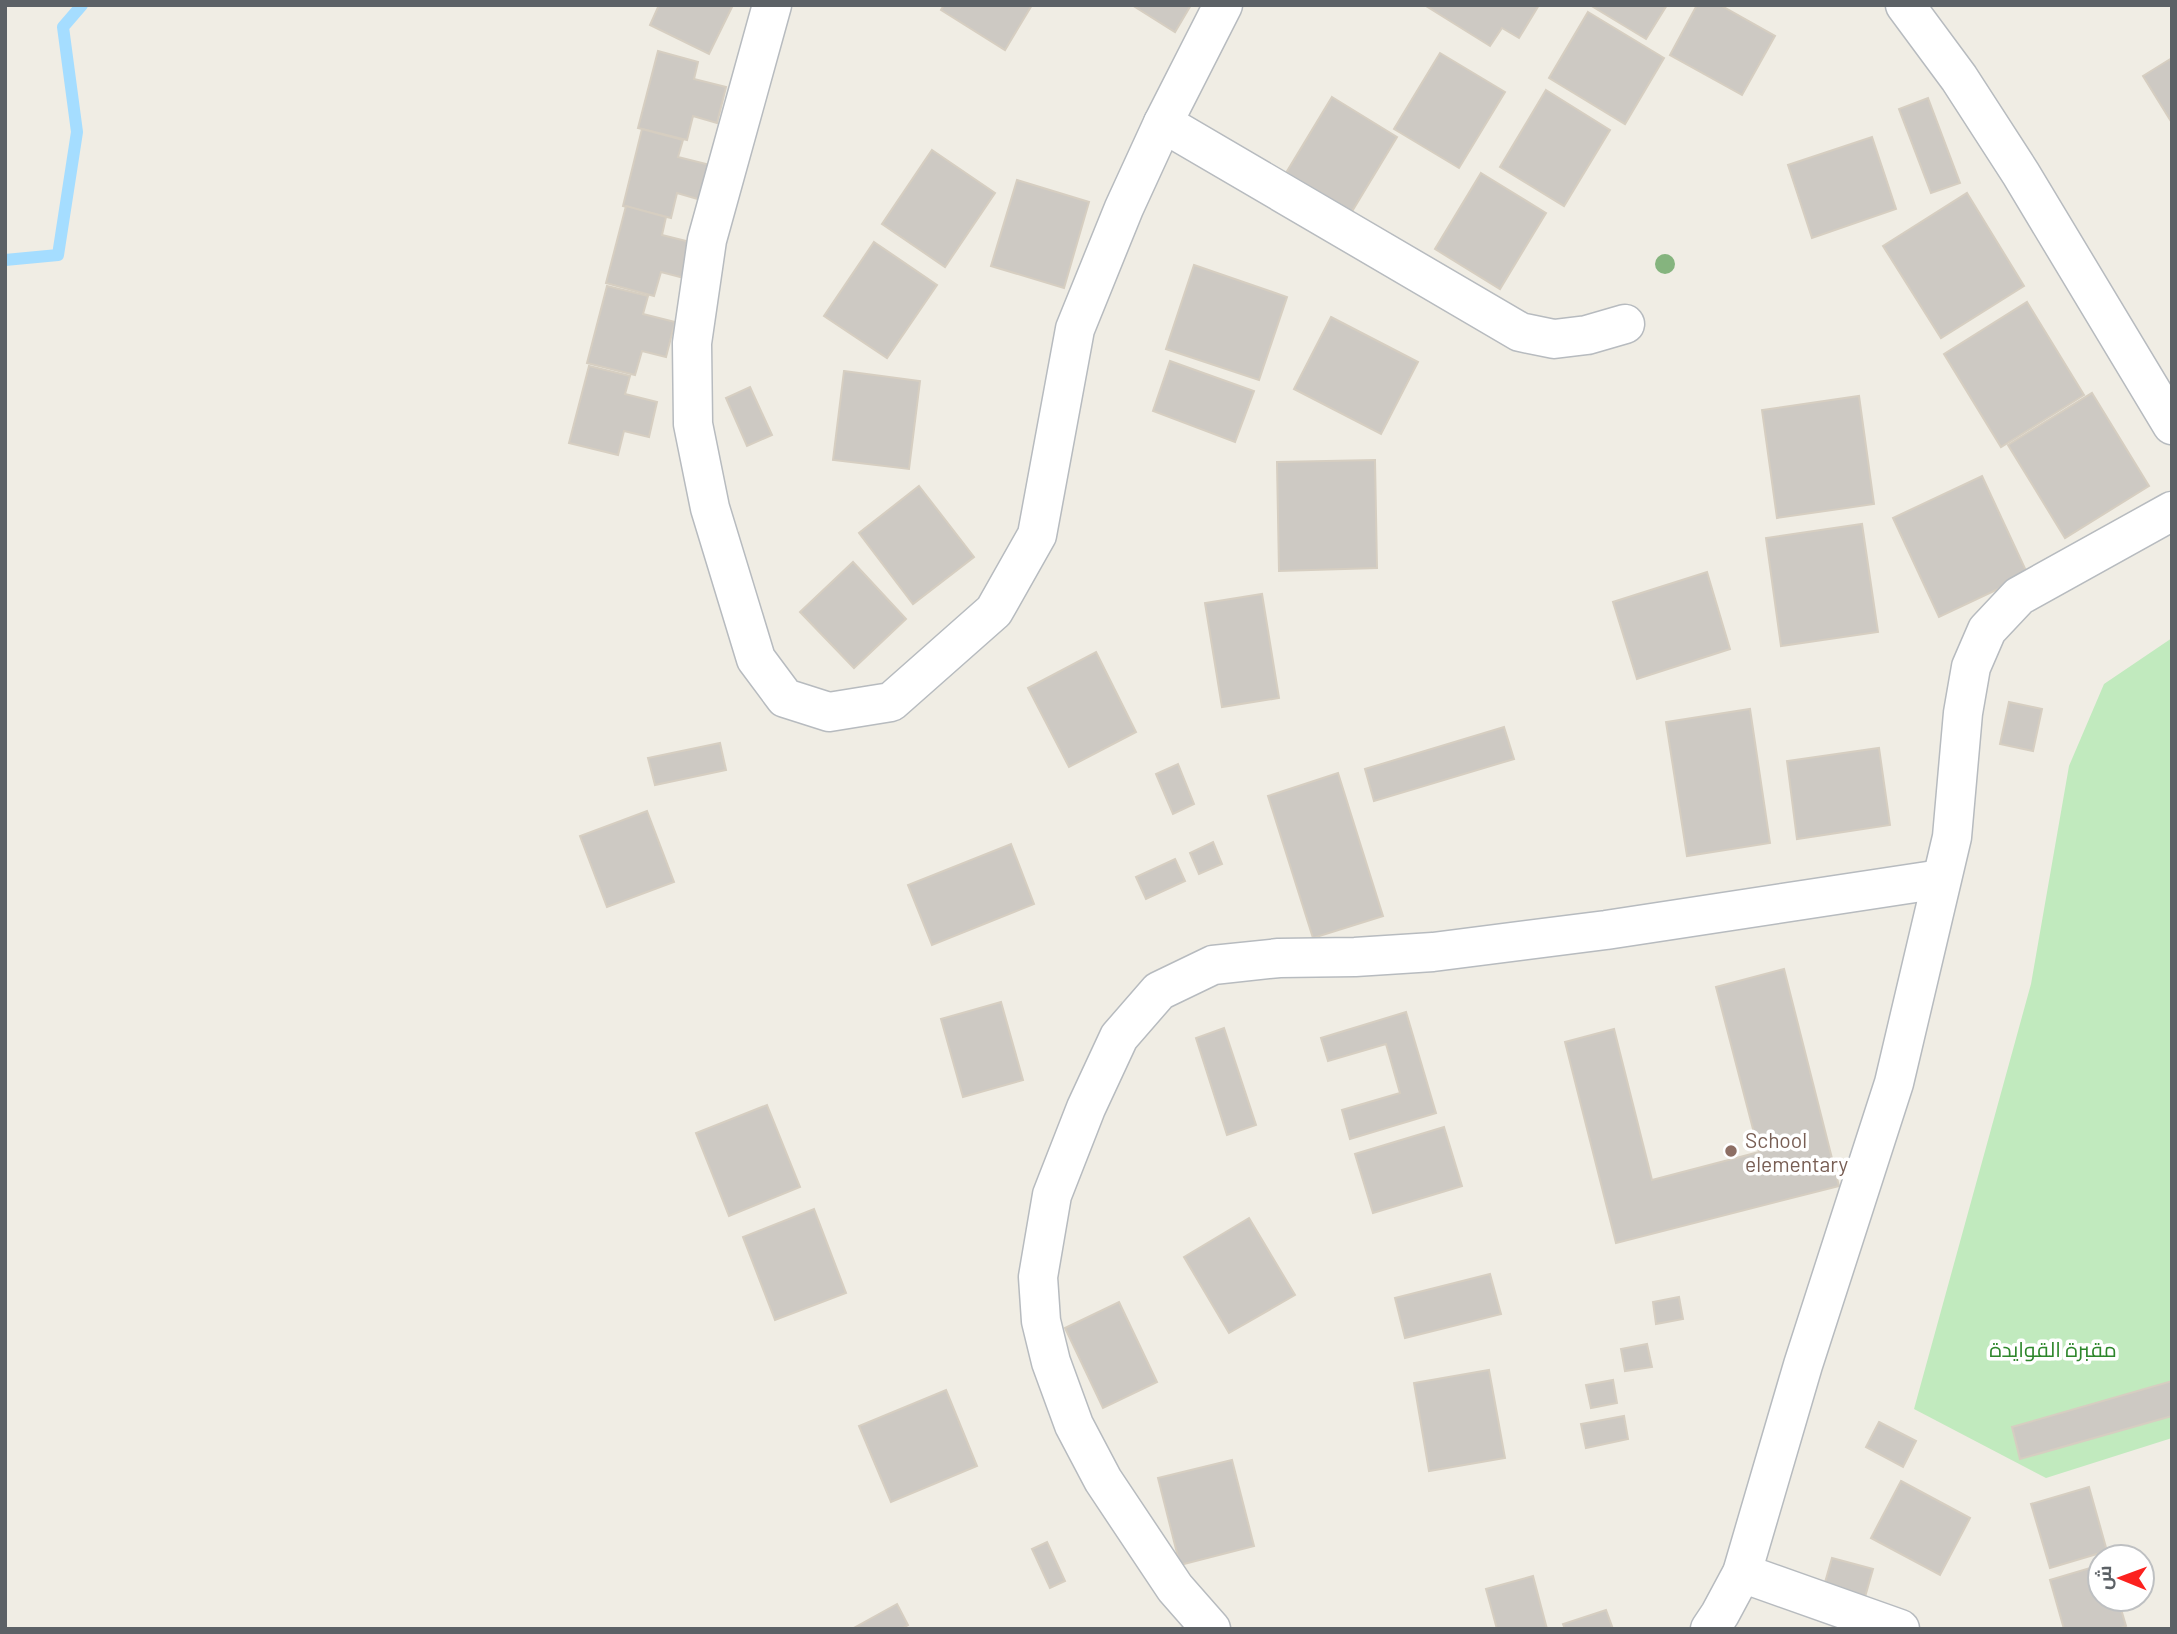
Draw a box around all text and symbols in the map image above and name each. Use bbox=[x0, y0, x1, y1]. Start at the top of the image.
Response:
place label: School elementary bbox=[1745, 1127, 1849, 1176]
marker: School elementary bbox=[1723, 1143, 1739, 1159]
park label: مقبرة القوايدة bbox=[1989, 1336, 2117, 1362]
north arrow bbox=[2086, 1543, 2156, 1613]
text: ش bbox=[2092, 1565, 2116, 1590]

